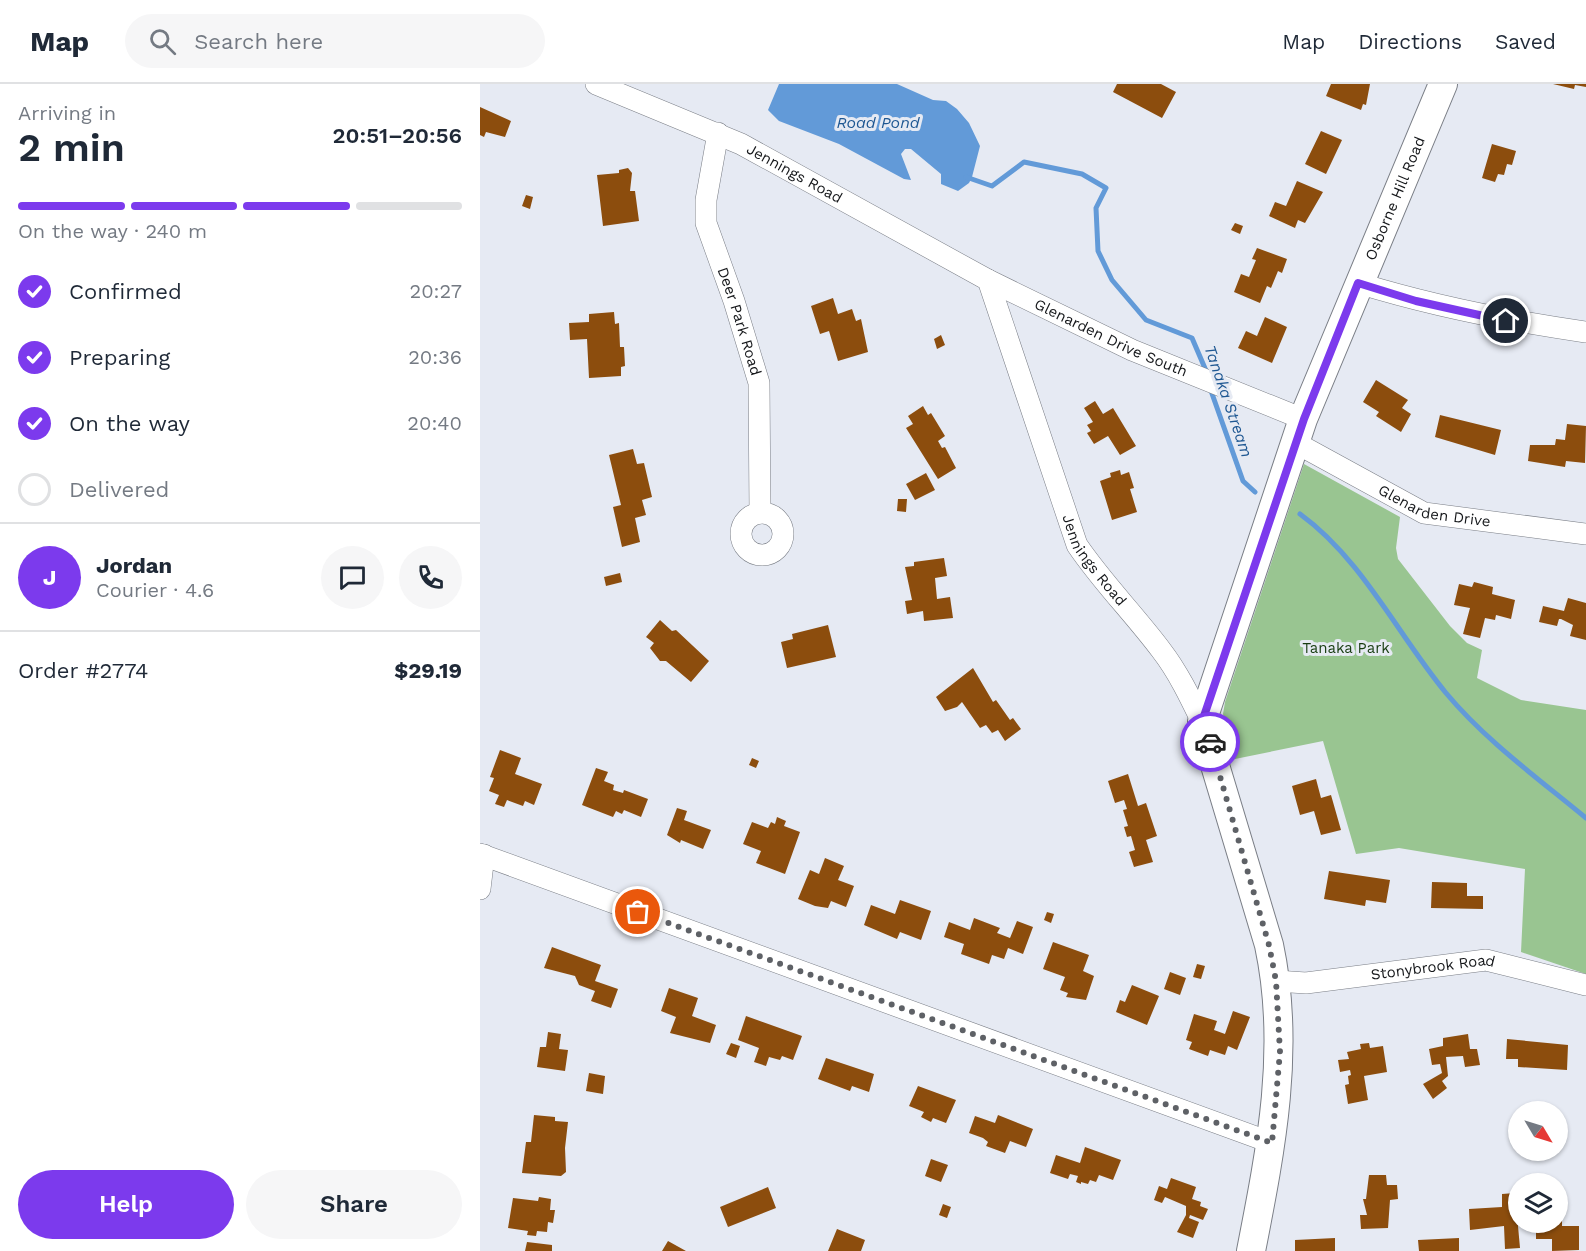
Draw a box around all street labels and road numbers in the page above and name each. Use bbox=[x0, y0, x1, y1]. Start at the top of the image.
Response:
street label: Osborne Hill Road bbox=[1361, 134, 1429, 263]
street label: Jennings Road bbox=[743, 140, 846, 207]
street label: Deer Park Road bbox=[714, 265, 765, 378]
street label: Glenarden Drive South bbox=[1032, 295, 1190, 380]
street label: Glenarden Drive bbox=[1375, 481, 1492, 531]
street label: Jennings Road bbox=[1058, 512, 1130, 610]
street label: Stonybrook Road bbox=[1370, 951, 1497, 984]

